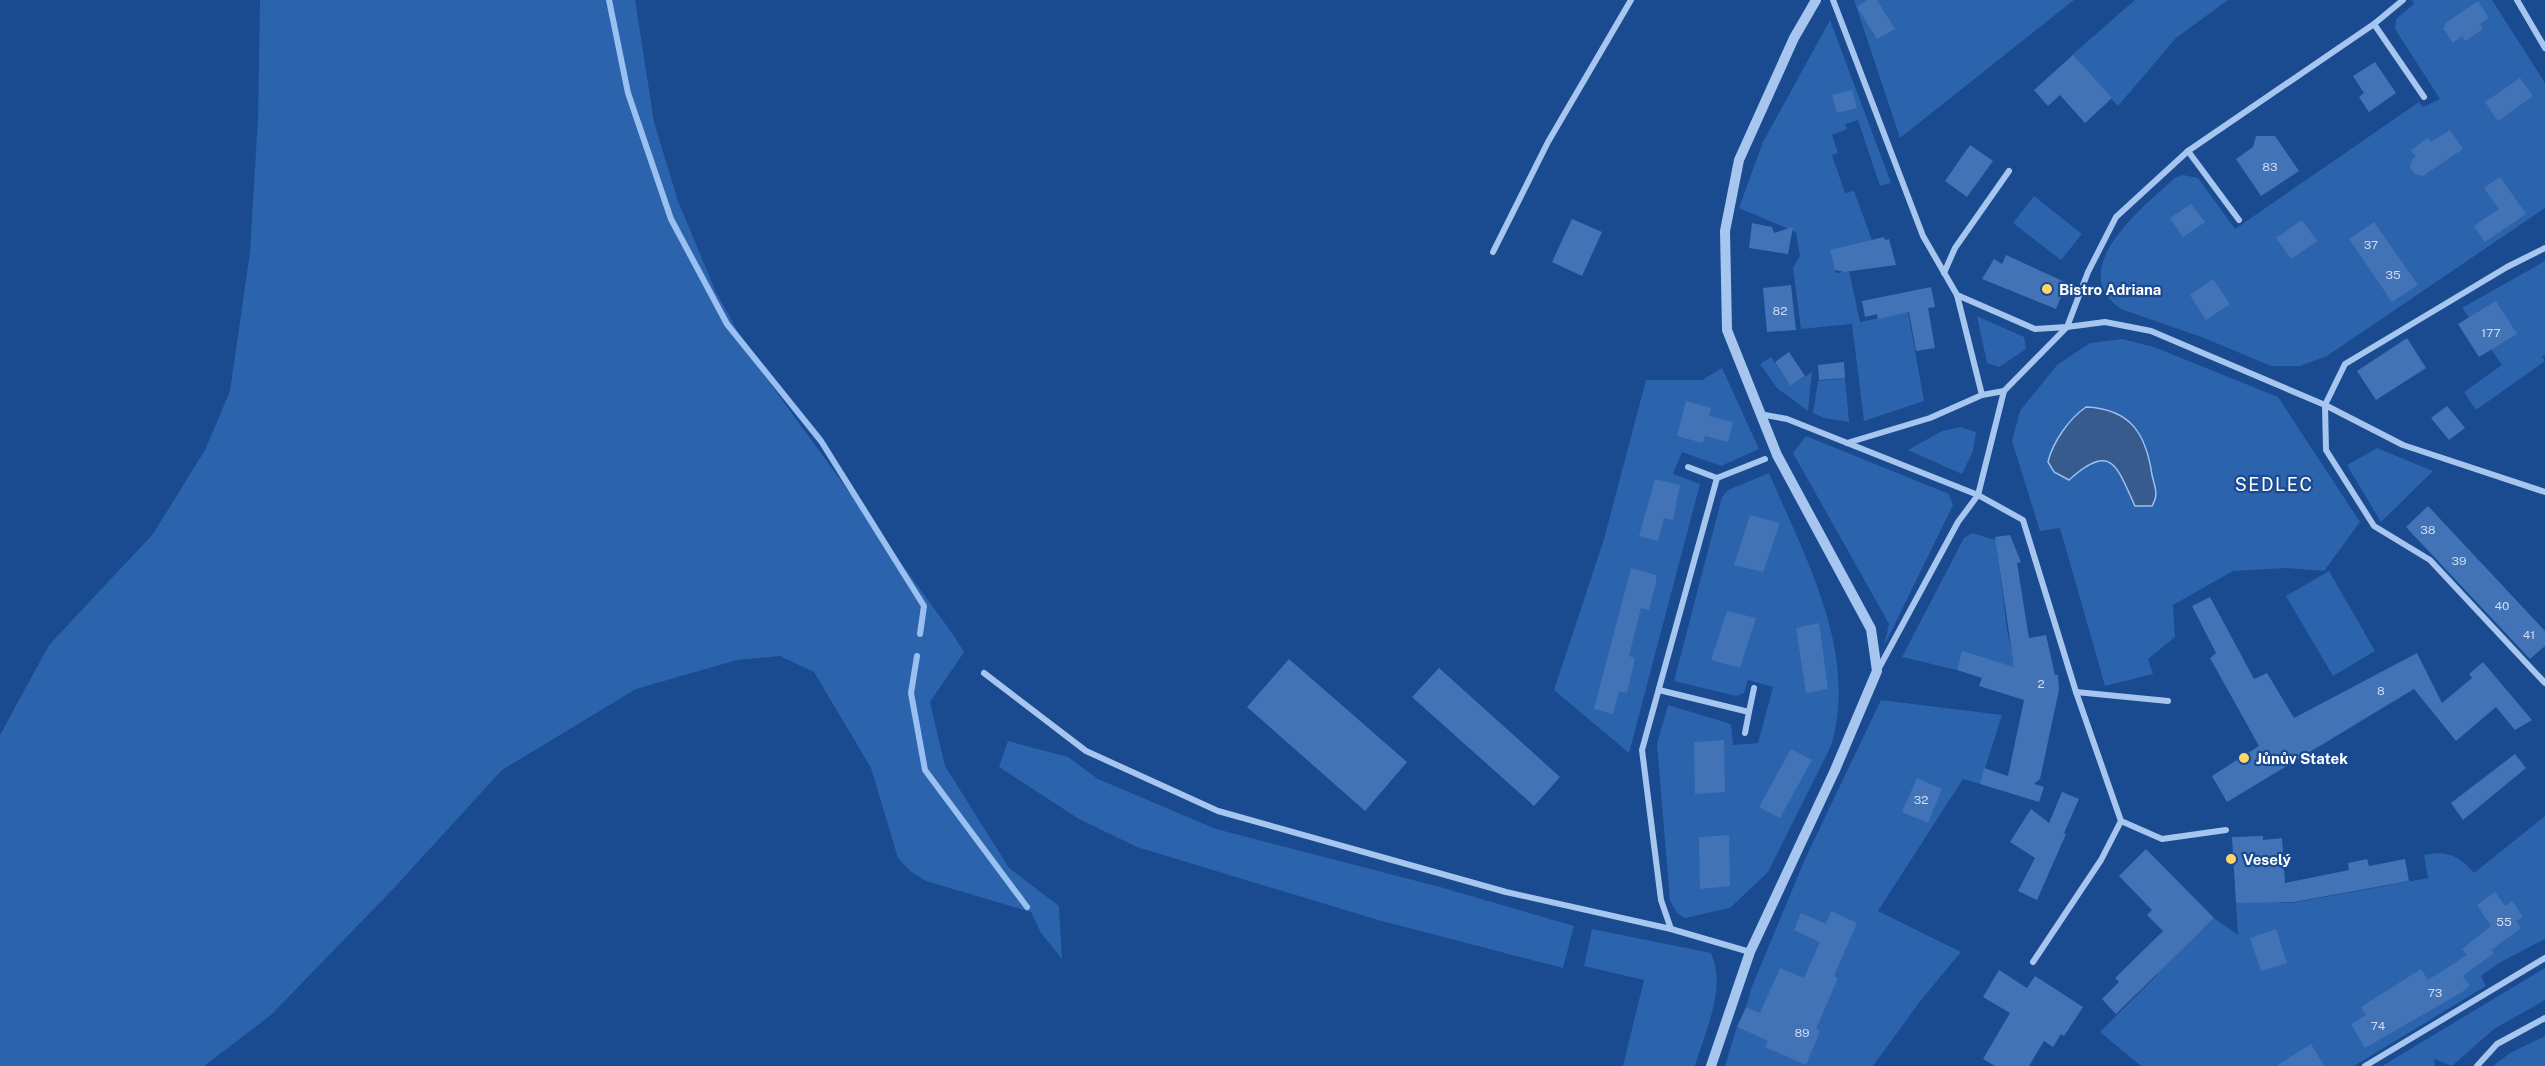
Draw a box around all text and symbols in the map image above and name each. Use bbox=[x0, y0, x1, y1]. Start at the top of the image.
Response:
house number: 83 bbox=[2262, 160, 2278, 174]
house number: 37 bbox=[2364, 238, 2378, 252]
house number: 35 bbox=[2385, 268, 2401, 282]
place label: Bistro Adriana bbox=[2059, 281, 2161, 298]
marker: Bistro Adriana bbox=[2040, 282, 2054, 296]
house number: 82 bbox=[1773, 304, 1787, 318]
house number: 177 bbox=[2481, 326, 2501, 340]
district label: SEDLEC bbox=[2235, 474, 2313, 495]
house number: 38 bbox=[2420, 523, 2436, 537]
house number: 39 bbox=[2452, 554, 2466, 568]
house number: 40 bbox=[2495, 599, 2509, 613]
house number: 41 bbox=[2523, 628, 2535, 642]
house number: 2 bbox=[2037, 677, 2045, 691]
house number: 8 bbox=[2377, 684, 2385, 698]
place label: Jůnův Statek bbox=[2256, 750, 2348, 767]
marker: Jůnův Statek bbox=[2237, 751, 2251, 765]
house number: 32 bbox=[1914, 793, 1928, 807]
place label: Veselý bbox=[2243, 851, 2291, 868]
marker: Veselý bbox=[2224, 852, 2238, 866]
house number: 55 bbox=[2496, 915, 2512, 929]
house number: 73 bbox=[2428, 986, 2442, 1000]
house number: 74 bbox=[2371, 1019, 2386, 1033]
house number: 89 bbox=[1794, 1026, 1810, 1040]

